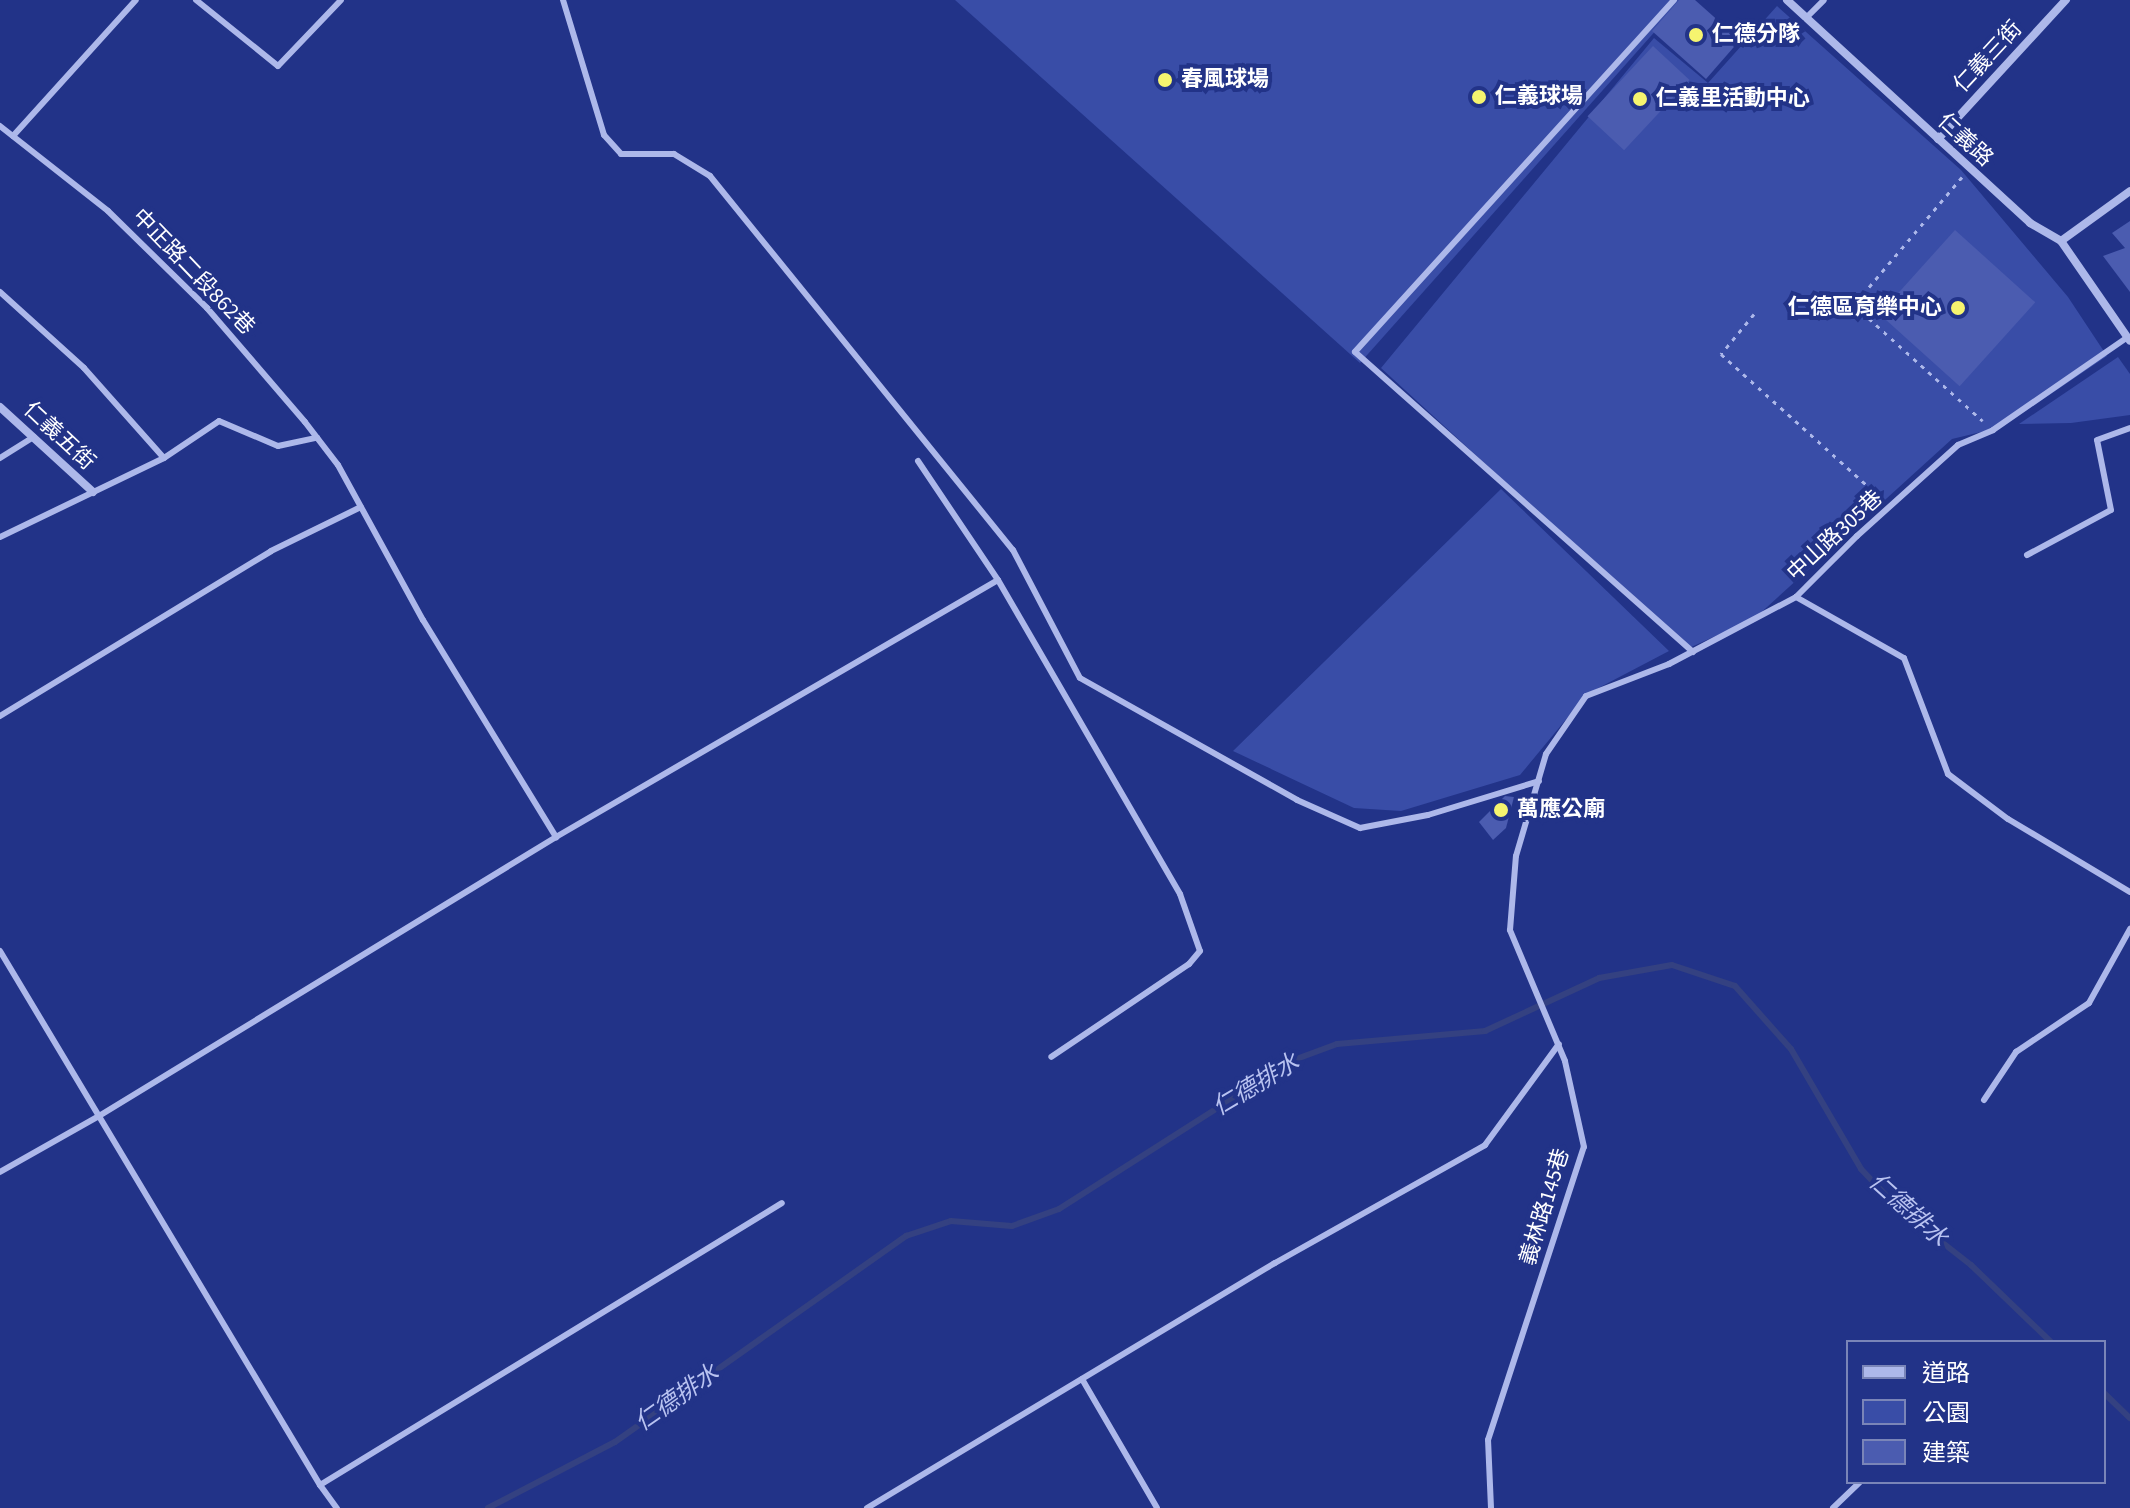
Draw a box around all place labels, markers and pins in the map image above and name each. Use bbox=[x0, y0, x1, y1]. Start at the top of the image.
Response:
place label: 仁德分隊 bbox=[1712, 22, 1800, 48]
marker: 仁德分隊 bbox=[1687, 26, 1705, 44]
place label: 春風球場 bbox=[1181, 67, 1269, 93]
marker: 春風球場 bbox=[1156, 71, 1174, 89]
place label: 仁義球場 bbox=[1495, 84, 1583, 110]
place label: 仁義里活動中心 bbox=[1656, 86, 1810, 112]
marker: 仁義球場 bbox=[1470, 88, 1488, 106]
marker: 仁義里活動中心 bbox=[1631, 90, 1649, 108]
place label: 仁德區育樂中心 bbox=[1788, 295, 1942, 321]
marker: 仁德區育樂中心 bbox=[1949, 299, 1967, 317]
place label: 萬應公廟 bbox=[1517, 797, 1605, 823]
marker: 萬應公廟 bbox=[1492, 801, 1510, 819]

